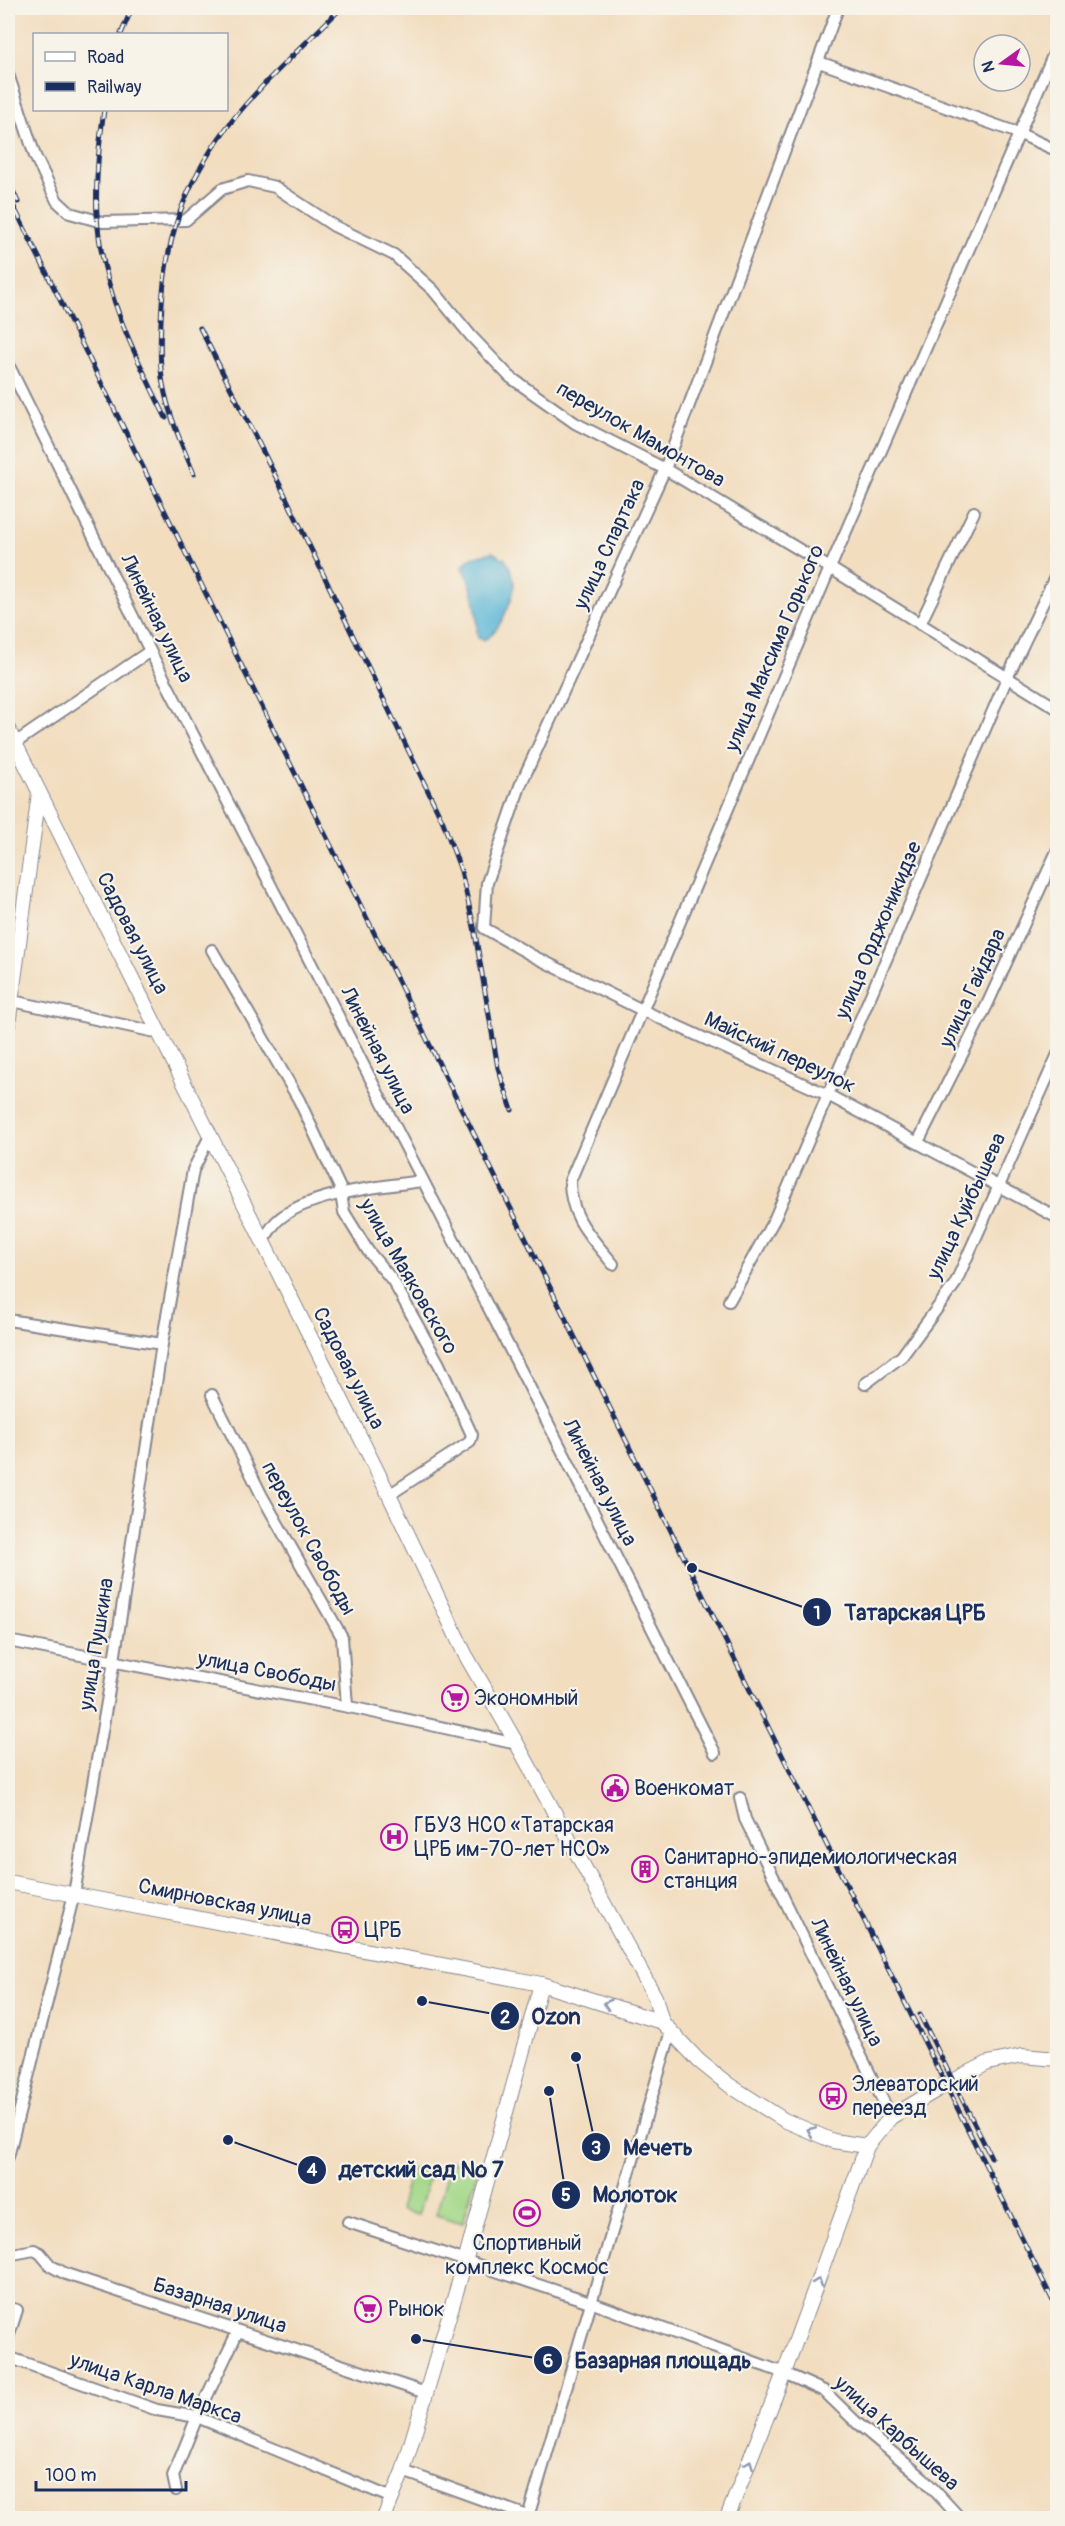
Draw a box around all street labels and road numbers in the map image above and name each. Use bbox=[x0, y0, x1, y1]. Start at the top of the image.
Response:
street label: переулок Мамонтова bbox=[552, 375, 730, 494]
street label: улица Спартака bbox=[567, 475, 651, 615]
street label: улица Максима Горького bbox=[718, 541, 830, 757]
street label: Линейная улица bbox=[113, 549, 199, 687]
street label: улица Орджоникидзе bbox=[828, 837, 928, 1024]
street label: Садовая улица bbox=[90, 868, 175, 999]
street label: улица Гайдара bbox=[933, 924, 1012, 1053]
street label: Линейная улица bbox=[333, 981, 421, 1119]
street label: Майский переулок bbox=[700, 1006, 860, 1099]
street label: улица Куйбышева bbox=[920, 1129, 1012, 1285]
street label: улица Маяковского bbox=[353, 1193, 464, 1359]
street label: Садовая улица bbox=[306, 1303, 391, 1434]
street label: Линейная улица bbox=[555, 1413, 643, 1551]
street label: переулок Свободы bbox=[255, 1456, 362, 1620]
street label: улица Пушкина bbox=[73, 1576, 120, 1713]
street label: улица Свободы bbox=[194, 1645, 339, 1698]
street label: Смирновская улица bbox=[136, 1872, 314, 1933]
street label: Линейная улица bbox=[803, 1913, 889, 2051]
street label: Базарная улица bbox=[150, 2271, 290, 2340]
street label: улица Карла Маркса bbox=[65, 2346, 245, 2431]
street label: улица Карбышева bbox=[828, 2369, 965, 2497]

